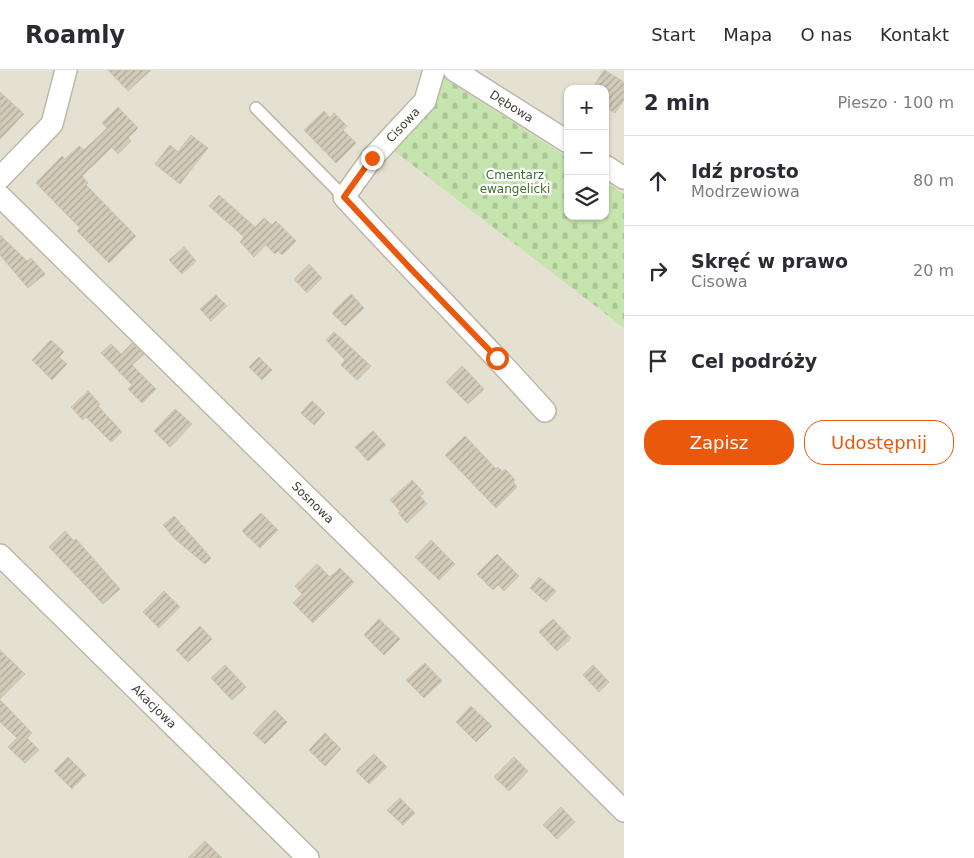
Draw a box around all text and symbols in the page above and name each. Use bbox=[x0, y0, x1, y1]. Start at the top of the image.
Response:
text: Roamly bbox=[25, 21, 125, 49]
text: Start bbox=[651, 24, 695, 45]
text: Mapa bbox=[723, 24, 772, 45]
text: O nas bbox=[800, 24, 852, 45]
text: Kontakt bbox=[880, 24, 949, 45]
map controls bbox=[564, 85, 609, 220]
button: + bbox=[564, 85, 609, 130]
street label: Dębowa bbox=[487, 87, 536, 125]
text: 2 min bbox=[644, 91, 710, 115]
text: Pieszo · 100 m bbox=[837, 93, 954, 112]
street label: Cisowa bbox=[383, 105, 423, 145]
button: − bbox=[564, 130, 609, 175]
route end bbox=[361, 147, 384, 170]
text: Idź prosto bbox=[691, 160, 799, 182]
icon: ahead bbox=[644, 167, 672, 195]
park label: Cmentarz ewangelicki bbox=[480, 168, 550, 196]
text: 80 m bbox=[913, 171, 954, 190]
button: layers bbox=[564, 175, 609, 220]
text: Modrzewiowa bbox=[691, 182, 800, 201]
text: Skręć w prawo bbox=[691, 250, 848, 272]
icon: right bbox=[644, 257, 672, 285]
text: 20 m bbox=[913, 261, 954, 280]
text: Cisowa bbox=[691, 272, 748, 291]
route start bbox=[486, 347, 509, 370]
icon: arrive bbox=[644, 347, 672, 375]
text: Cel podróży bbox=[691, 350, 817, 372]
button: Zapisz bbox=[644, 420, 794, 465]
button: Udostępnij bbox=[804, 420, 954, 465]
street label: Sosnowa bbox=[289, 479, 337, 526]
street label: Akacjowa bbox=[129, 682, 179, 731]

